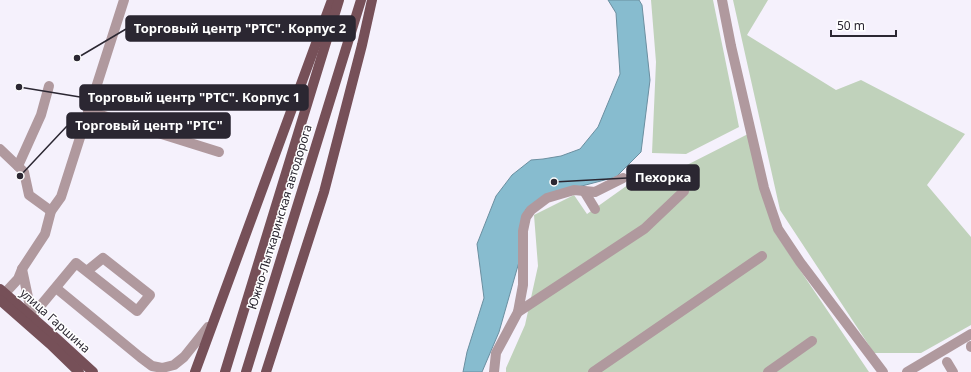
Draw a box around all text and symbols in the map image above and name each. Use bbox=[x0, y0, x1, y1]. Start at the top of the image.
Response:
scale bar bbox=[831, 12, 896, 38]
callout: Торговый центр "РТС". Корпус 2 bbox=[126, 16, 355, 41]
text: 50 m bbox=[837, 17, 865, 34]
text: Торговый центр "РТС". Корпус 2 bbox=[134, 19, 346, 37]
callout: Торговый центр "РТС". Корпус 1 bbox=[80, 85, 308, 110]
text: Торговый центр "РТС". Корпус 1 bbox=[88, 88, 300, 106]
callout: Торговый центр "РТС" bbox=[67, 113, 230, 138]
text: Торговый центр "РТС" bbox=[75, 116, 223, 134]
street label: Южно-Лыткаринская автодорога bbox=[243, 122, 316, 311]
callout: Пехорка bbox=[627, 165, 699, 190]
text: Пехорка bbox=[635, 168, 691, 186]
street label: улица Гаршина bbox=[17, 285, 94, 357]

